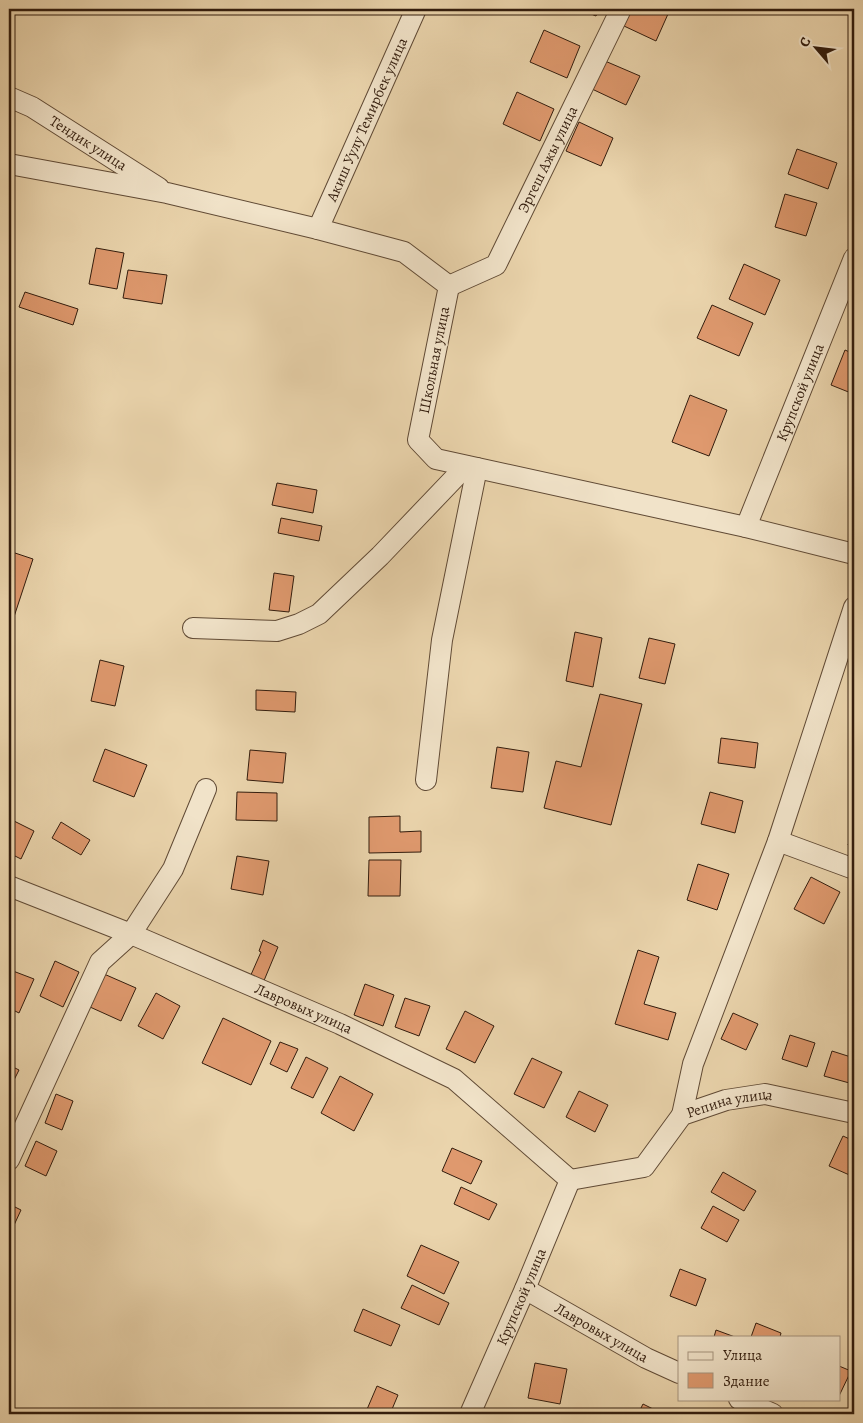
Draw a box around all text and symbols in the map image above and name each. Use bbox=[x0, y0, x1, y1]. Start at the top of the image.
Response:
north arrow bbox=[790, 22, 840, 72]
street label: Акиш Уулу Темирбек улица bbox=[321, 34, 412, 205]
text: С bbox=[795, 34, 816, 50]
street label: Эргеш Ажы улица bbox=[513, 102, 582, 216]
street label: Тендик улица bbox=[46, 111, 131, 175]
street label: Школьная улица bbox=[414, 304, 454, 415]
street label: Крупской улица bbox=[771, 340, 829, 444]
street label: Лавровых улица bbox=[251, 978, 356, 1039]
street label: Репина улица bbox=[684, 1084, 775, 1123]
street label: Крупской улица bbox=[491, 1245, 551, 1348]
street label: Лавровых улица bbox=[551, 1298, 652, 1367]
legend bbox=[678, 1336, 840, 1400]
text: Улица bbox=[723, 1345, 762, 1365]
text: Здание bbox=[723, 1371, 770, 1391]

